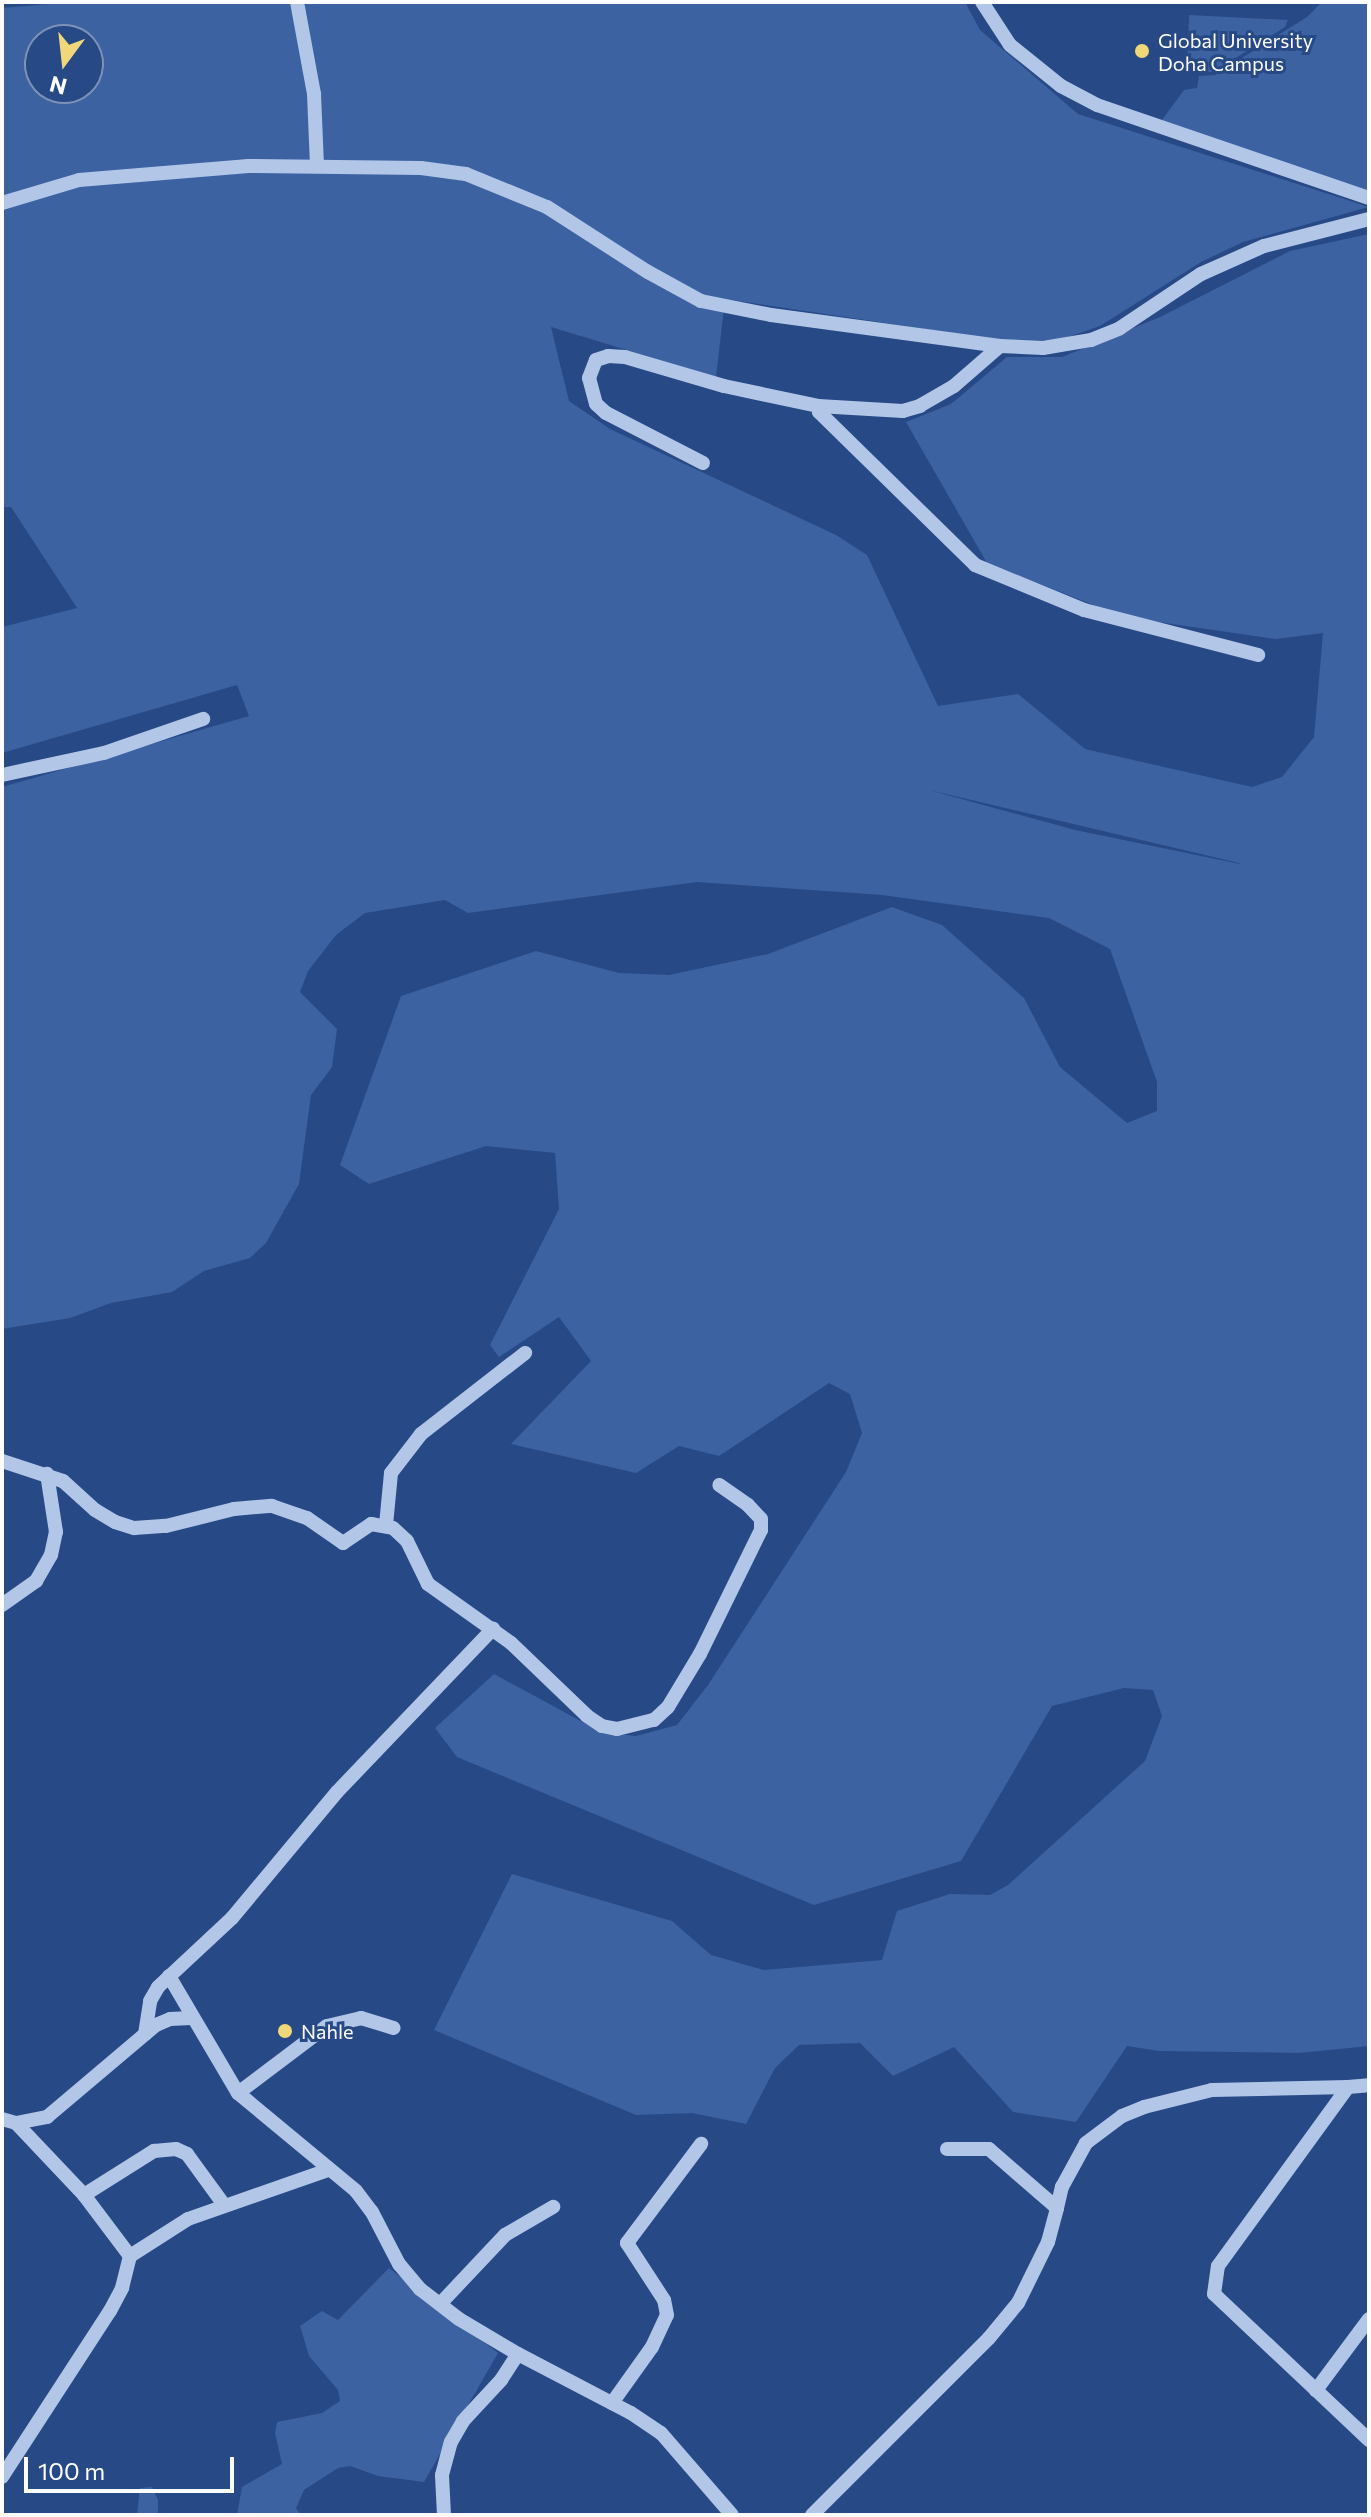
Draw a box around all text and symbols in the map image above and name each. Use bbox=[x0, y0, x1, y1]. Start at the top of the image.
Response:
north arrow bbox=[24, 24, 104, 104]
place label: Global University Doha Campus bbox=[1158, 28, 1313, 75]
marker: Global University Doha Campus bbox=[1133, 42, 1151, 60]
text: N bbox=[47, 71, 70, 101]
place label: Nahle bbox=[301, 2019, 354, 2043]
marker: Nahle bbox=[276, 2022, 294, 2040]
scale bar bbox=[28, 2441, 238, 2491]
text: 100 m bbox=[38, 2456, 105, 2485]

